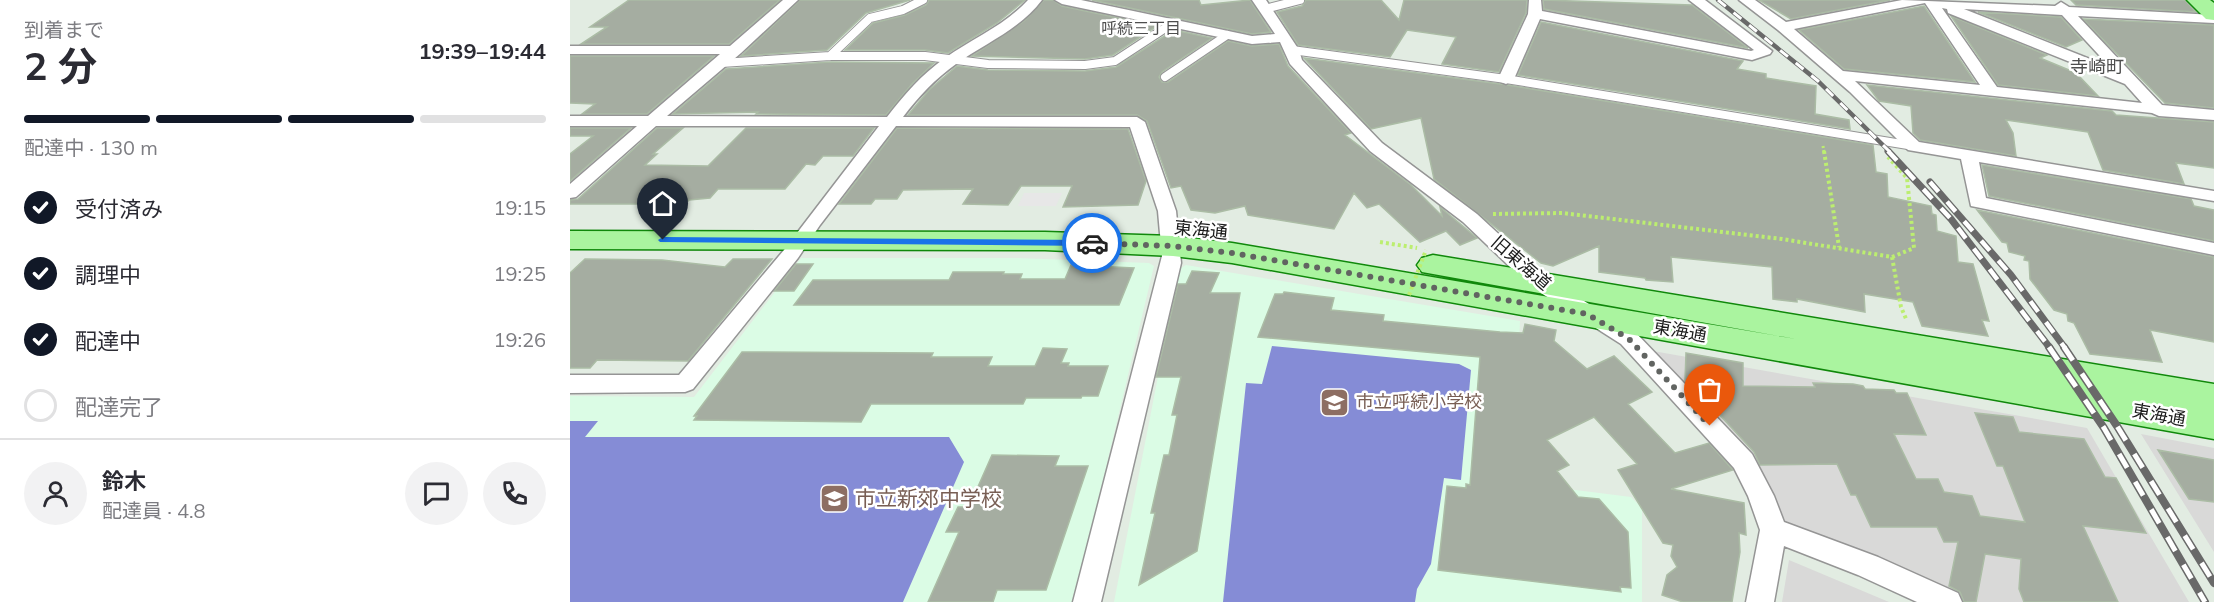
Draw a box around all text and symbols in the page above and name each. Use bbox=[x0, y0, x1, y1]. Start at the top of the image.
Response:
text: 到着まで bbox=[24, 17, 104, 42]
district label: 呼続三丁目 bbox=[1101, 18, 1181, 38]
text: 19:39–19:44 bbox=[418, 37, 546, 65]
text: 2 分 bbox=[24, 41, 97, 90]
district label: 寺崎町 bbox=[2070, 55, 2124, 78]
text: 配達中 · 130 m bbox=[24, 135, 158, 160]
pin bbox=[637, 178, 688, 240]
icon: home bbox=[646, 187, 679, 220]
icon: check bbox=[24, 191, 57, 224]
text: 受付済み bbox=[75, 195, 163, 223]
text: 19:15 bbox=[493, 195, 546, 220]
courier bbox=[1062, 213, 1122, 273]
street label: 東海通 bbox=[1173, 215, 1229, 244]
icon: car bbox=[1076, 227, 1109, 260]
street label: 旧東海道 bbox=[1487, 230, 1556, 295]
icon: check bbox=[24, 257, 57, 290]
text: 調理中 bbox=[75, 261, 141, 289]
text: 19:25 bbox=[493, 261, 546, 286]
street label: 東海通 bbox=[1652, 314, 1709, 347]
icon: check bbox=[24, 323, 57, 356]
text: 配達中 bbox=[75, 327, 141, 355]
text: 19:26 bbox=[493, 327, 546, 352]
pin bbox=[1684, 364, 1735, 426]
icon: bag bbox=[1693, 373, 1726, 406]
school or university icon: 市立呼続小学校 bbox=[1319, 386, 1351, 418]
place label: 市立呼続小学校 bbox=[1356, 390, 1482, 413]
text: 配達完了 bbox=[75, 393, 163, 421]
street label: 東海通 bbox=[2131, 398, 2188, 431]
button: person bbox=[24, 462, 87, 525]
button: chat bbox=[405, 462, 468, 525]
button: phone bbox=[483, 462, 546, 525]
text: 鈴木 bbox=[102, 467, 146, 495]
school or university icon: 市立新郊中学校 bbox=[818, 483, 850, 515]
place label: 市立新郊中学校 bbox=[855, 485, 1002, 511]
text: 配達員 · 4.8 bbox=[102, 498, 206, 523]

